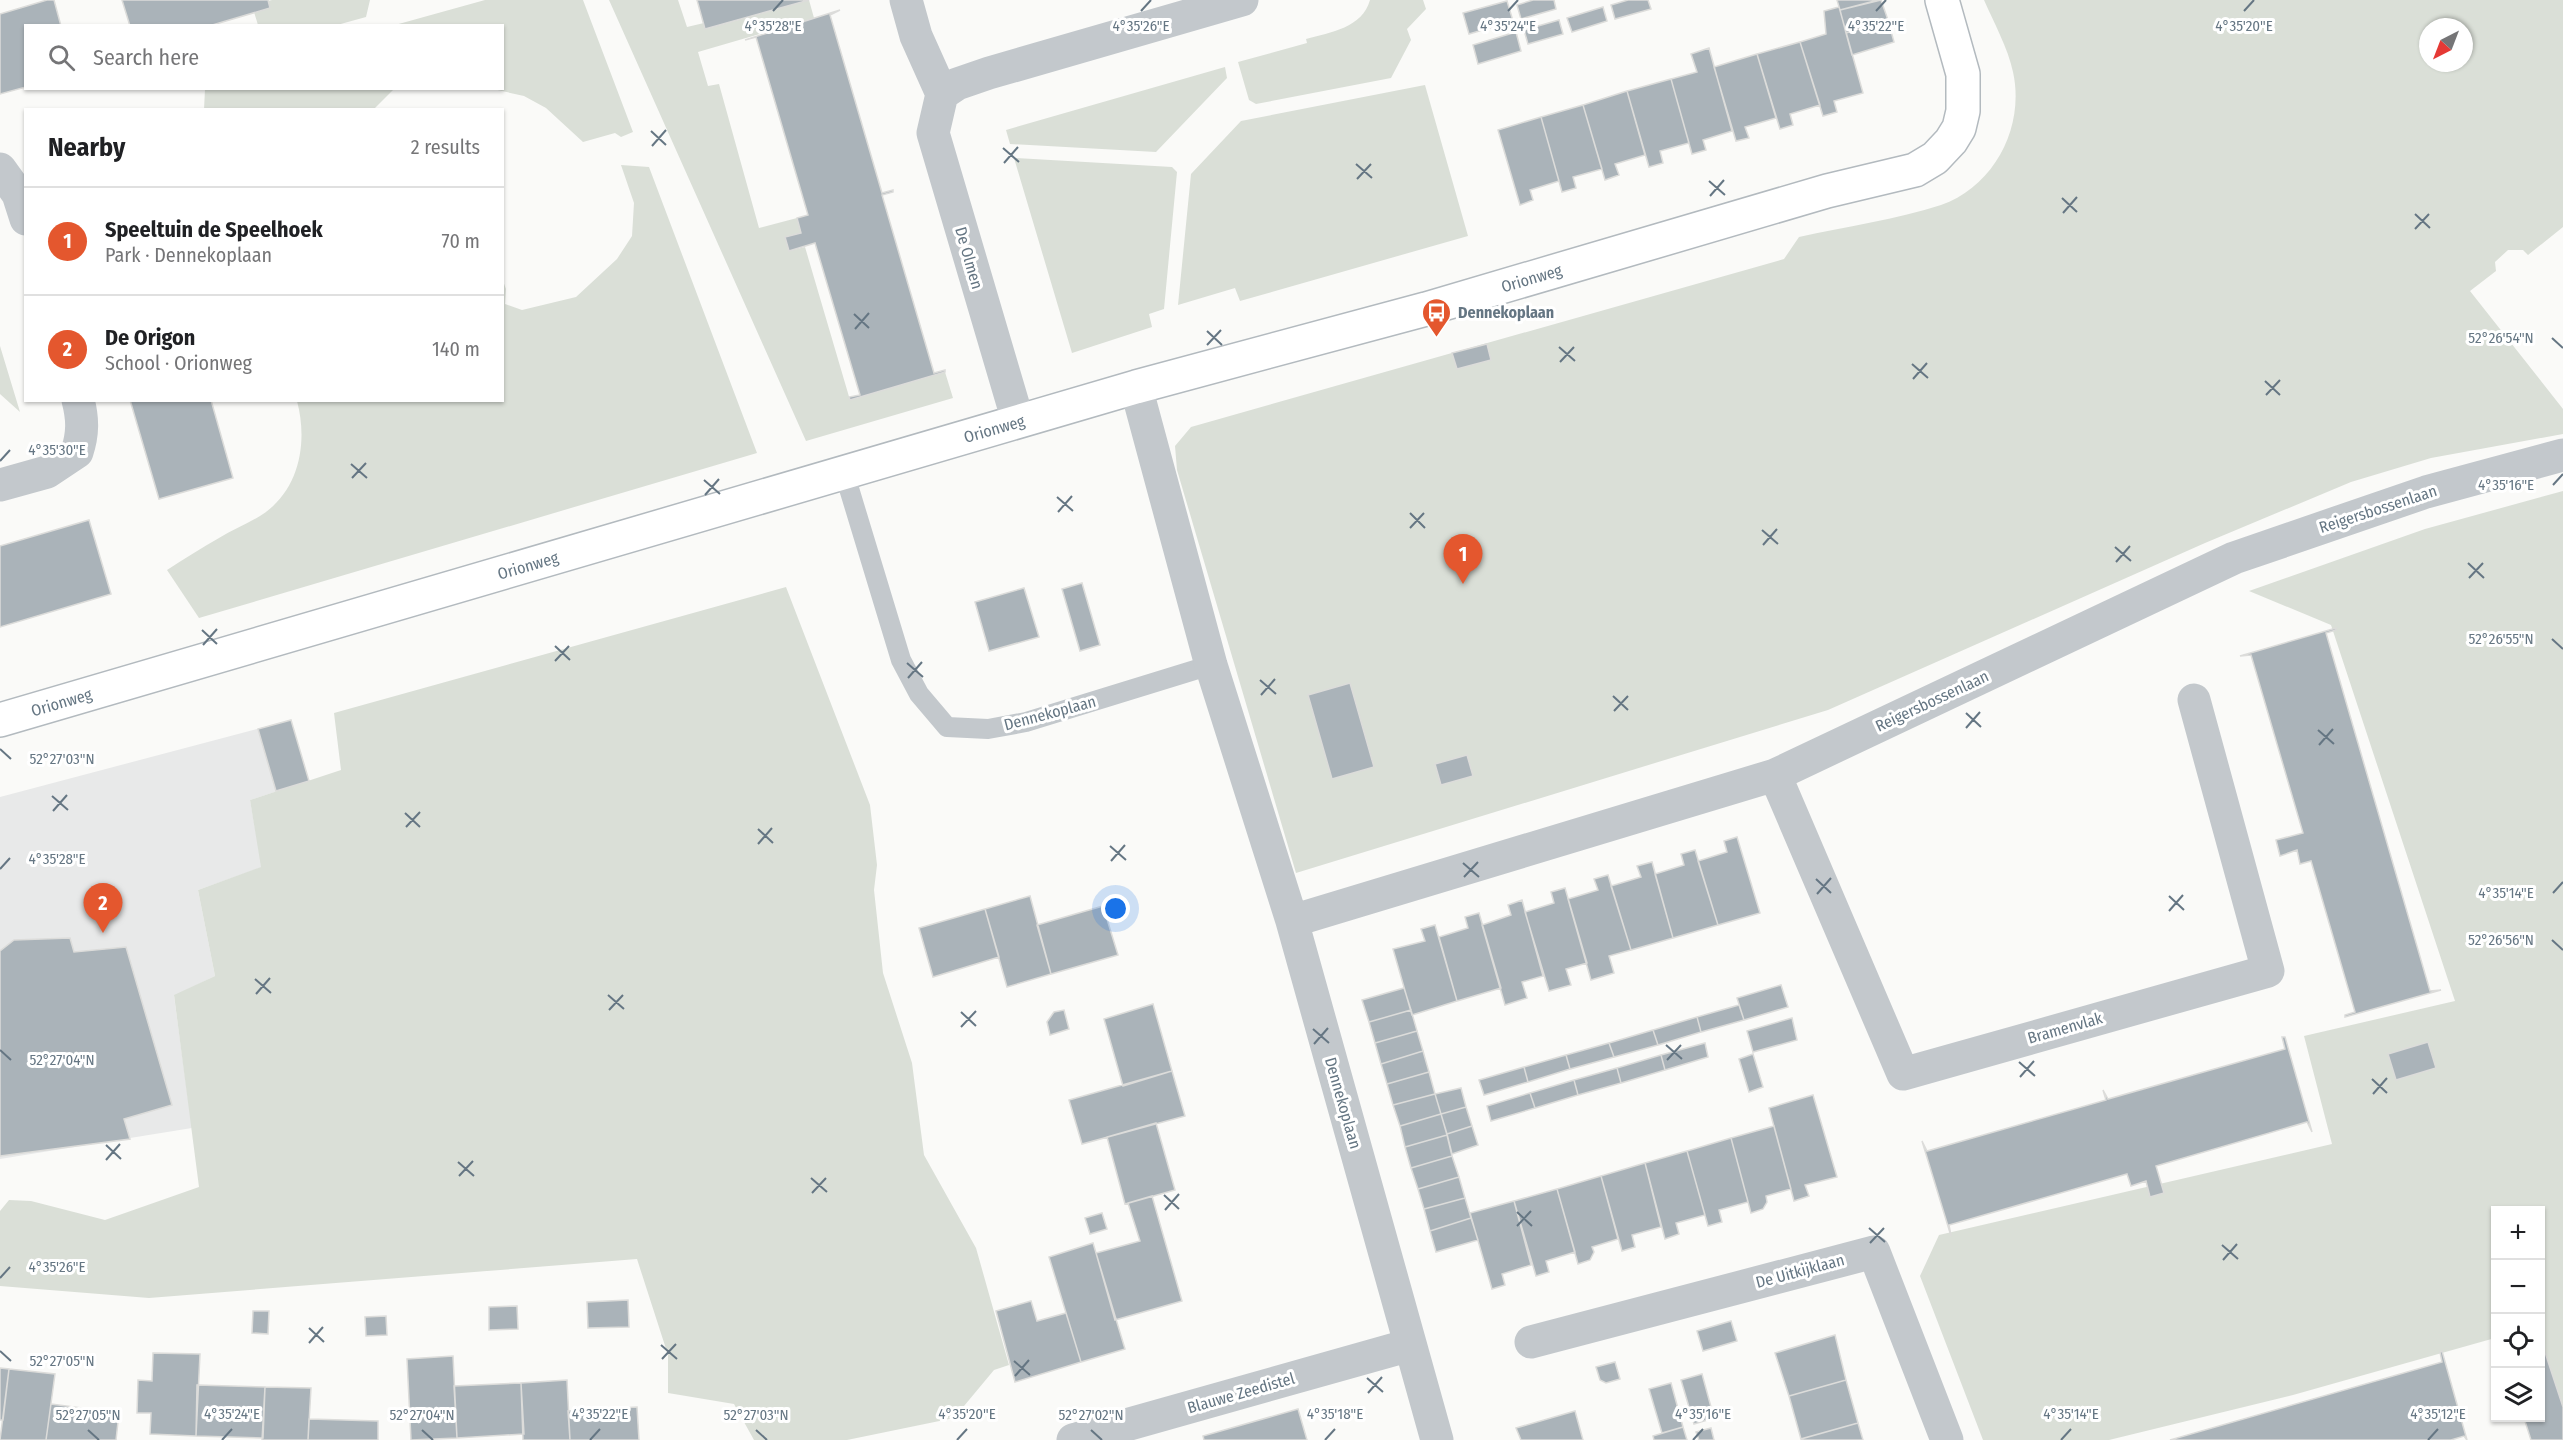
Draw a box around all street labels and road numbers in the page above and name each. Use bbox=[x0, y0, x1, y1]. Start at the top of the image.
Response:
street label: De Olmen bbox=[951, 225, 987, 291]
street label: Orionweg bbox=[1499, 260, 1565, 296]
street label: Orionweg bbox=[962, 411, 1027, 446]
street label: Reigersbossenlaan bbox=[2317, 481, 2439, 537]
street label: Orionweg bbox=[495, 547, 561, 583]
street label: Reigersbossenlaan bbox=[1872, 666, 1992, 736]
street label: Orionweg bbox=[29, 684, 95, 720]
street label: Dennekoplaan bbox=[1002, 692, 1098, 734]
street label: Bramenvlak bbox=[2025, 1008, 2105, 1048]
street label: Dennekoplaan bbox=[1321, 1055, 1365, 1151]
street label: De Uitkijklaan bbox=[1754, 1250, 1846, 1292]
street label: Blauwe Zeedistel bbox=[1185, 1369, 1297, 1417]

